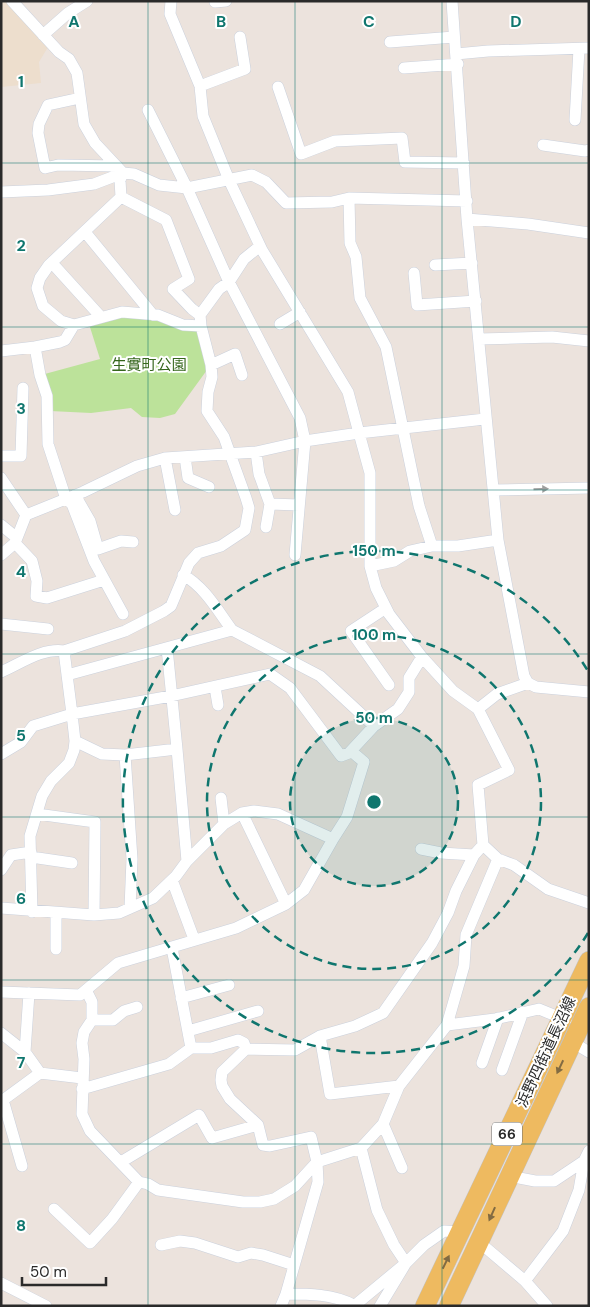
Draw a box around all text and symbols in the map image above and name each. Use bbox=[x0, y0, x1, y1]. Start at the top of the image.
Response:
text: A bbox=[68, 11, 80, 32]
text: B bbox=[216, 11, 226, 32]
text: C bbox=[363, 11, 375, 32]
text: D bbox=[510, 11, 522, 32]
text: 1 bbox=[18, 71, 24, 92]
text: 2 bbox=[16, 235, 26, 256]
park label: 生實町公園 bbox=[111, 355, 187, 375]
text: 3 bbox=[16, 398, 26, 419]
one-way arrow bbox=[533, 485, 549, 493]
text: 150 m bbox=[353, 541, 396, 561]
text: 4 bbox=[16, 561, 26, 582]
text: 100 m bbox=[352, 625, 396, 645]
text: 50 m bbox=[355, 708, 393, 728]
text: 5 bbox=[16, 725, 26, 746]
centre of rings bbox=[365, 793, 383, 811]
text: 6 bbox=[16, 888, 26, 909]
street label: 浜野四街道長沼線 bbox=[512, 993, 580, 1111]
text: 7 bbox=[17, 1052, 26, 1073]
one-way arrow bbox=[556, 1059, 564, 1074]
road number: 66 bbox=[492, 1122, 522, 1146]
one-way arrow bbox=[487, 1207, 495, 1221]
text: 8 bbox=[16, 1215, 26, 1236]
scale bar bbox=[22, 1254, 106, 1286]
one-way arrow bbox=[442, 1255, 450, 1269]
text: 50 m bbox=[30, 1262, 67, 1282]

